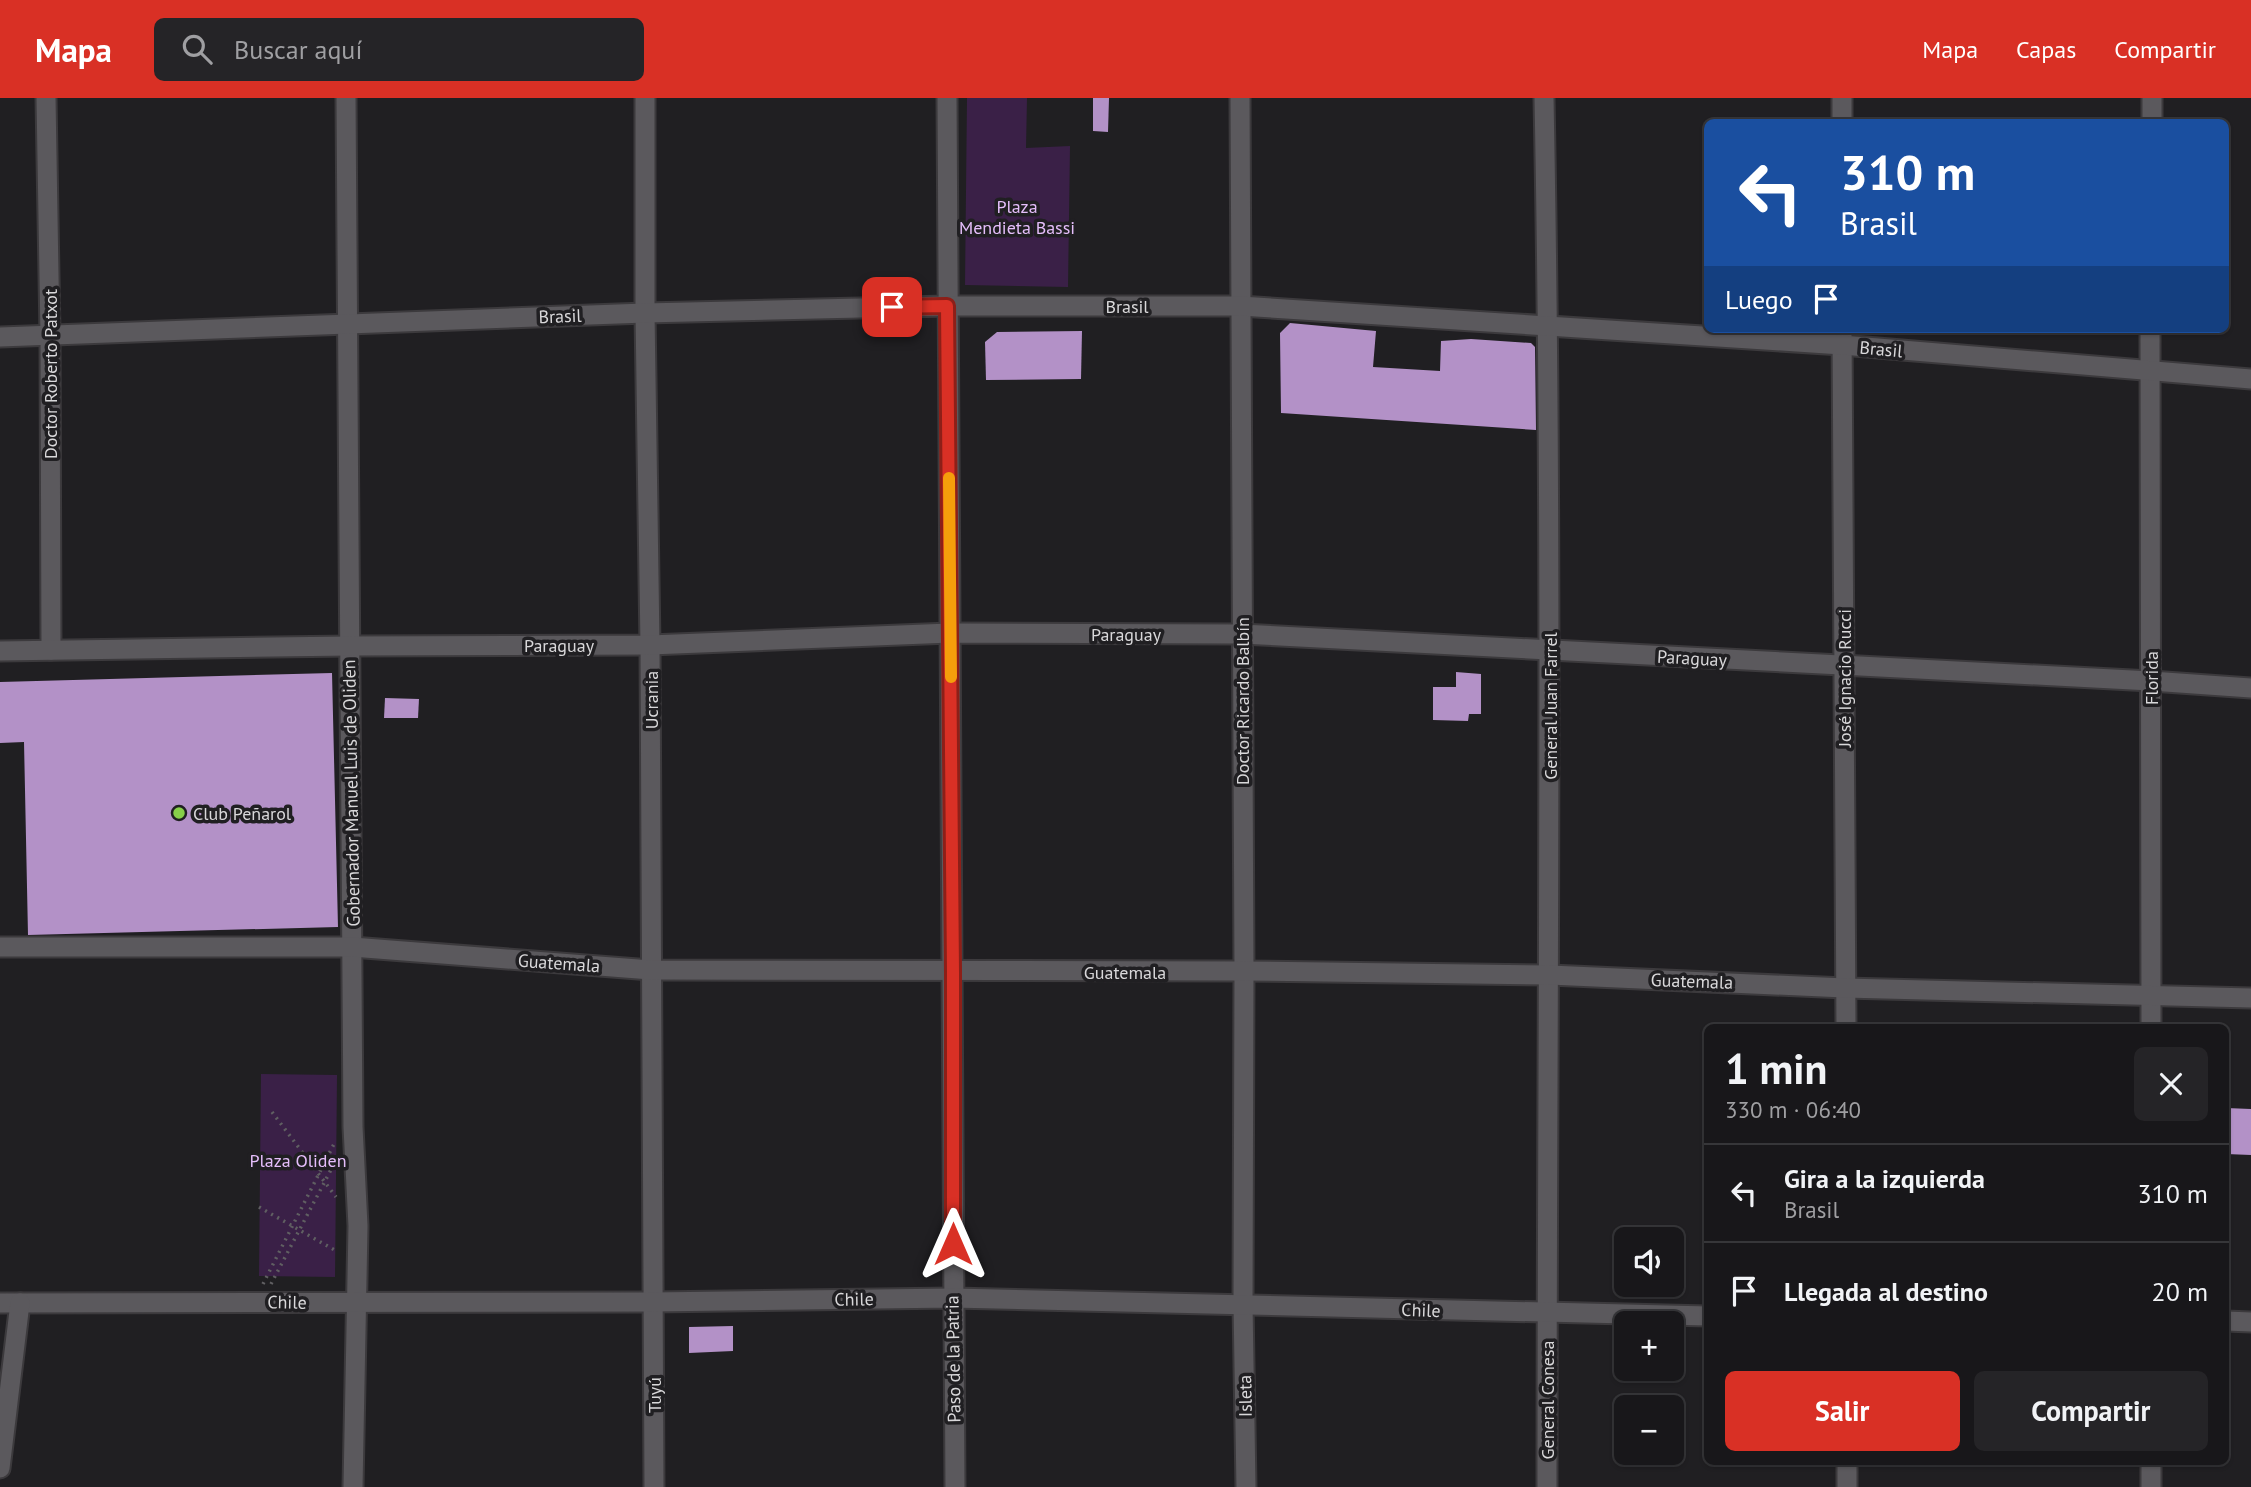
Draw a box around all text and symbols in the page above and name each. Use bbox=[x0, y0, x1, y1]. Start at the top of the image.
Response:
search box bbox=[154, 18, 644, 81]
text: Mapa bbox=[35, 28, 112, 71]
icon: search bbox=[178, 30, 216, 68]
text: Buscar aquí bbox=[234, 33, 362, 66]
text: Mapa bbox=[1922, 34, 1978, 65]
text: Capas bbox=[2016, 34, 2076, 65]
text: Compartir bbox=[2114, 34, 2216, 65]
text: 310 m bbox=[1840, 140, 1975, 204]
icon: left bbox=[1725, 147, 1816, 238]
park label: Plaza Mendieta Bassi bbox=[959, 195, 1075, 239]
text: Brasil bbox=[1840, 202, 1917, 244]
pin bbox=[862, 277, 922, 337]
icon: arrive bbox=[1807, 280, 1845, 318]
text: Luego bbox=[1725, 283, 1793, 316]
icon: arrive bbox=[873, 288, 911, 326]
street label: Doctor Roberto Patxot bbox=[39, 289, 62, 459]
street label: Brasil bbox=[1105, 295, 1149, 318]
street label: Brasil bbox=[538, 304, 583, 328]
street label: Brasil bbox=[1858, 336, 1904, 362]
street label: José Ignacio Rucci bbox=[1833, 609, 1856, 748]
street label: Doctor Ricardo Balbín bbox=[1231, 617, 1254, 785]
street label: Paraguay bbox=[1091, 623, 1162, 646]
street label: General Juan Farrel bbox=[1539, 631, 1562, 780]
street label: Paraguay bbox=[524, 634, 595, 657]
street label: Paraguay bbox=[1656, 645, 1728, 671]
street label: Florida bbox=[2140, 651, 2163, 705]
street label: Gobernador Manuel Luis de Oliden bbox=[337, 659, 365, 927]
street label: Ucrania bbox=[640, 671, 663, 729]
place label: Club Peñarol bbox=[193, 802, 292, 825]
marker: Club Peñarol bbox=[171, 805, 187, 821]
street label: Guatemala bbox=[517, 949, 601, 977]
street label: Guatemala bbox=[1084, 961, 1166, 984]
street label: Guatemala bbox=[1650, 968, 1734, 994]
text: 1 min bbox=[1725, 1041, 1827, 1096]
button: close bbox=[2134, 1047, 2208, 1121]
text: 330 m · 06:40 bbox=[1725, 1095, 1861, 1124]
park label: Plaza Oliden bbox=[249, 1149, 347, 1172]
text: Gira a la izquierda bbox=[1784, 1162, 1985, 1195]
icon: left bbox=[1725, 1174, 1763, 1212]
text: 310 m bbox=[2137, 1177, 2208, 1210]
text: Brasil bbox=[1784, 1195, 1839, 1224]
position arrow bbox=[916, 1207, 990, 1281]
map controls bbox=[1614, 1227, 1684, 1465]
button: sound bbox=[1614, 1227, 1684, 1297]
icon: arrive bbox=[1725, 1272, 1763, 1310]
text: Llegada al destino bbox=[1784, 1275, 1988, 1308]
text: 20 m bbox=[2152, 1275, 2208, 1308]
street label: Chile bbox=[834, 1287, 874, 1311]
street label: Chile bbox=[267, 1290, 307, 1314]
street label: Paso de la Patria bbox=[940, 1295, 966, 1423]
street label: Chile bbox=[1401, 1298, 1441, 1322]
button: + bbox=[1614, 1311, 1684, 1381]
street label: General Conesa bbox=[1536, 1340, 1559, 1460]
button: Salir bbox=[1725, 1371, 1960, 1451]
button: Compartir bbox=[1974, 1371, 2208, 1451]
street label: Isleta bbox=[1233, 1375, 1257, 1417]
street label: Tuyú bbox=[643, 1377, 666, 1413]
button: − bbox=[1614, 1395, 1684, 1465]

